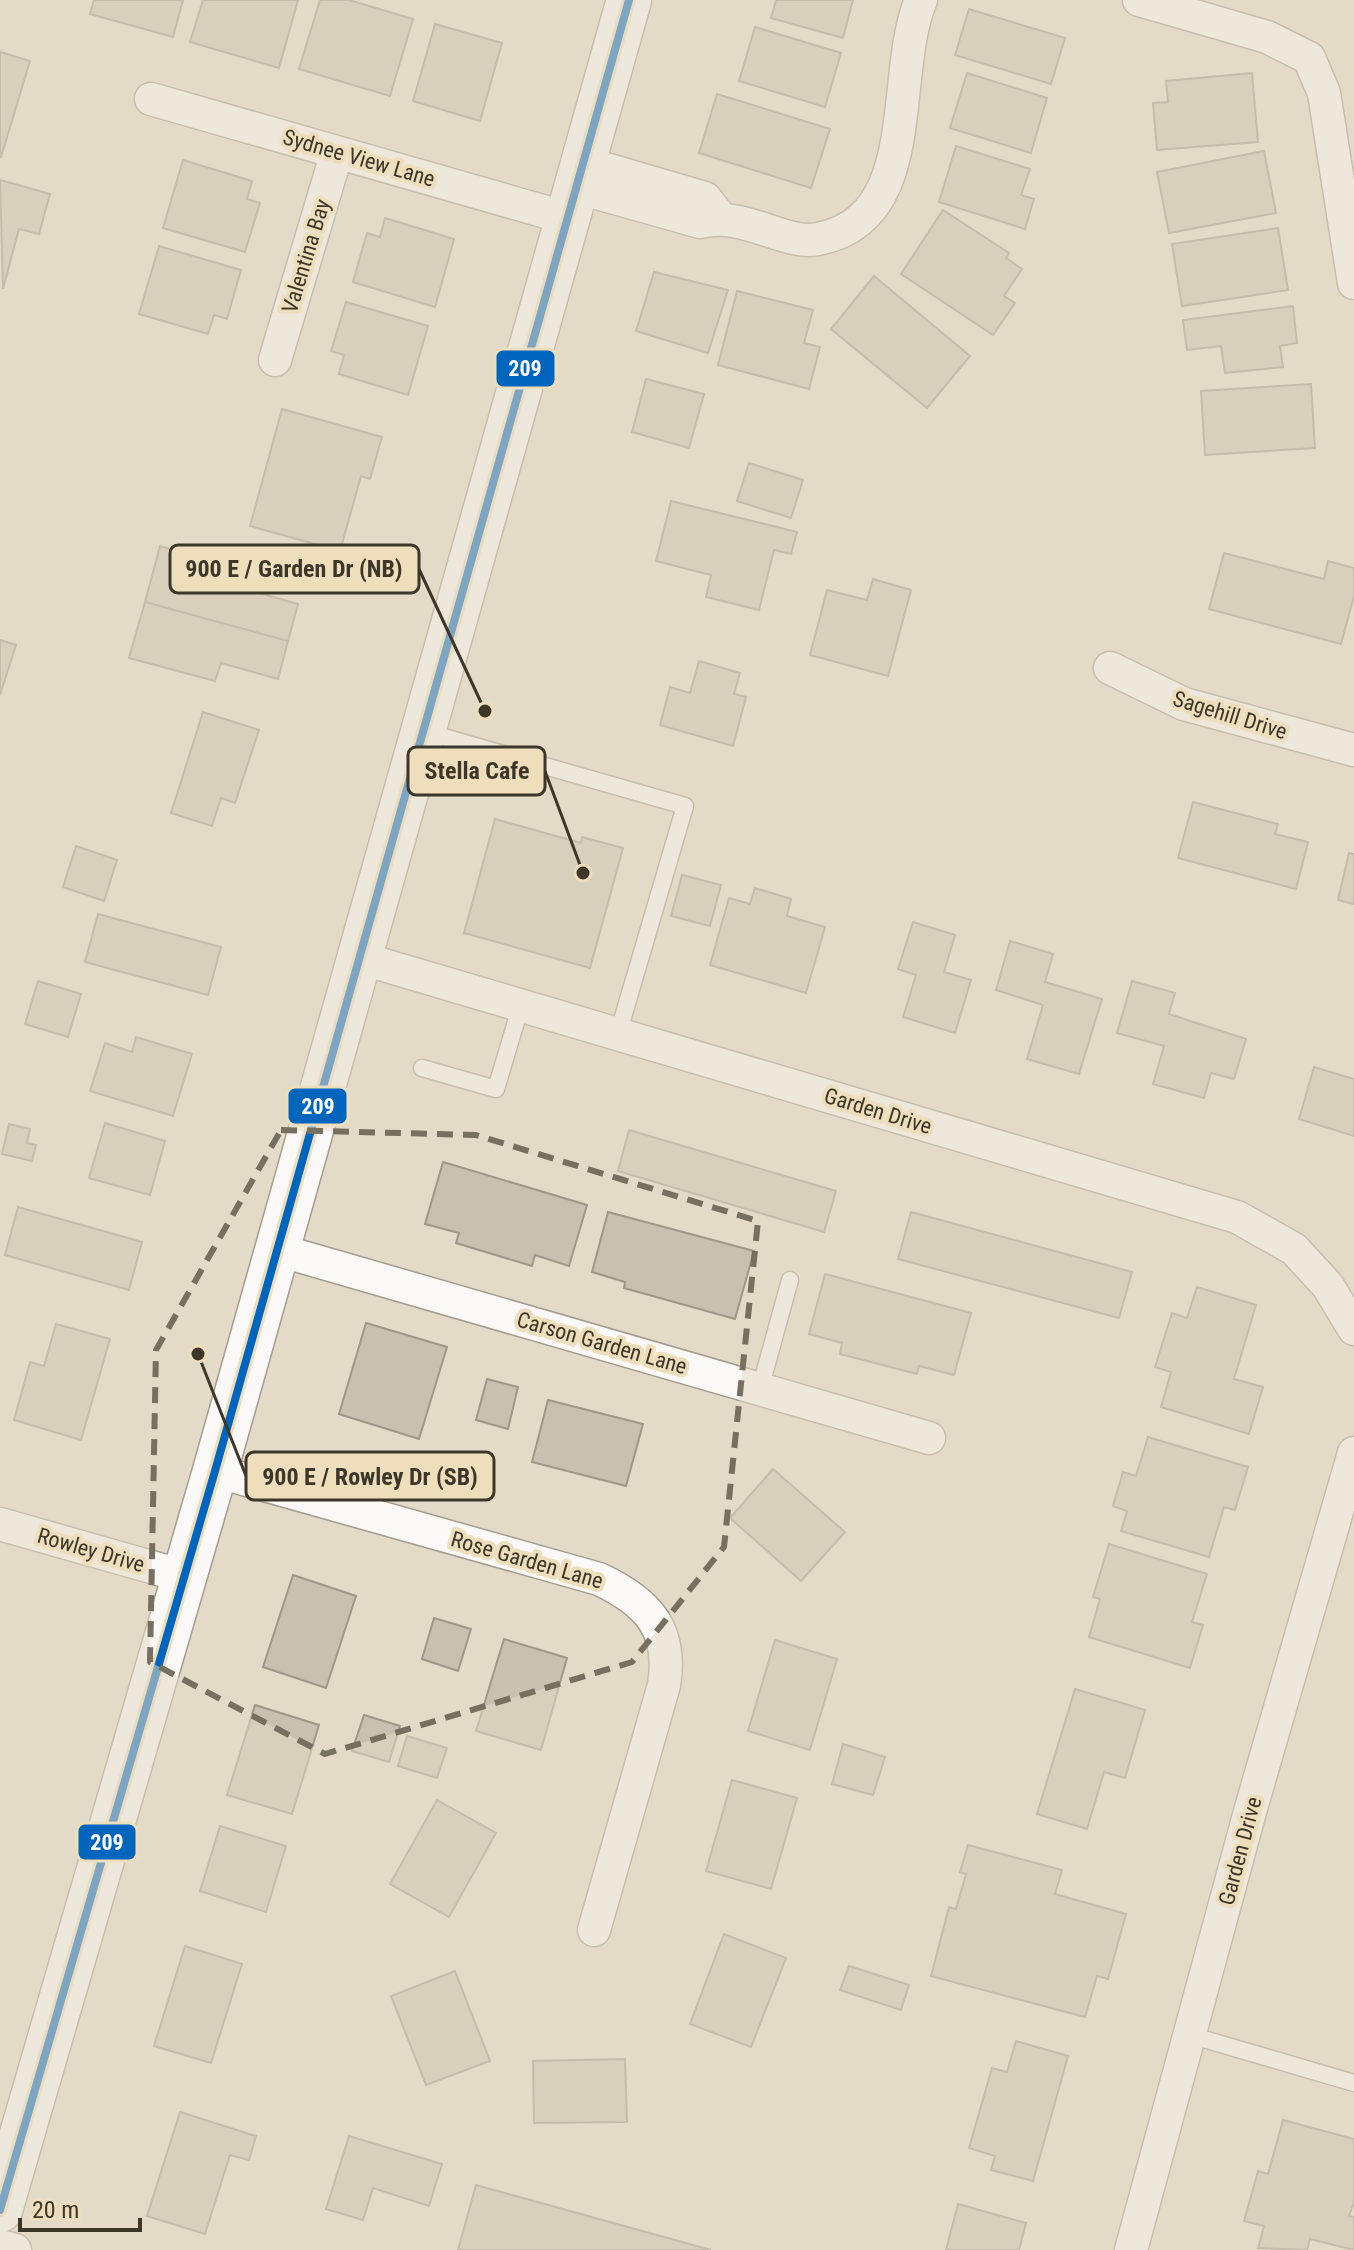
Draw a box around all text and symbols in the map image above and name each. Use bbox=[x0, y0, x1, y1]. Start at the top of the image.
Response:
street label: Sydnee View Lane bbox=[280, 124, 438, 192]
street label: Valentina Bay bbox=[277, 196, 335, 316]
line badge: 209 bbox=[495, 349, 556, 388]
text: 209 bbox=[508, 356, 542, 381]
callout: 900 E / Garden Dr (NB) bbox=[170, 545, 419, 593]
text: 900 E / Garden Dr (NB) bbox=[185, 555, 403, 583]
street label: Sagehill Drive bbox=[1170, 686, 1290, 744]
callout: Stella Cafe bbox=[408, 747, 545, 795]
text: Stella Cafe bbox=[425, 757, 529, 785]
street label: Garden Drive bbox=[821, 1083, 935, 1139]
line badge: 209 bbox=[287, 1087, 348, 1125]
text: 209 bbox=[301, 1094, 335, 1119]
street label: Carson Garden Lane bbox=[514, 1307, 690, 1379]
callout: 900 E / Rowley Dr (SB) bbox=[246, 1452, 494, 1500]
text: 900 E / Rowley Dr (SB) bbox=[262, 1463, 478, 1491]
street label: Rowley Drive bbox=[35, 1523, 147, 1577]
street label: Rose Garden Lane bbox=[448, 1526, 606, 1594]
street label: Garden Drive bbox=[1214, 1794, 1266, 1908]
line badge: 209 bbox=[77, 1823, 137, 1861]
text: 209 bbox=[90, 1830, 124, 1855]
scale bar bbox=[20, 2182, 140, 2232]
text: 20 m bbox=[32, 2196, 79, 2224]

